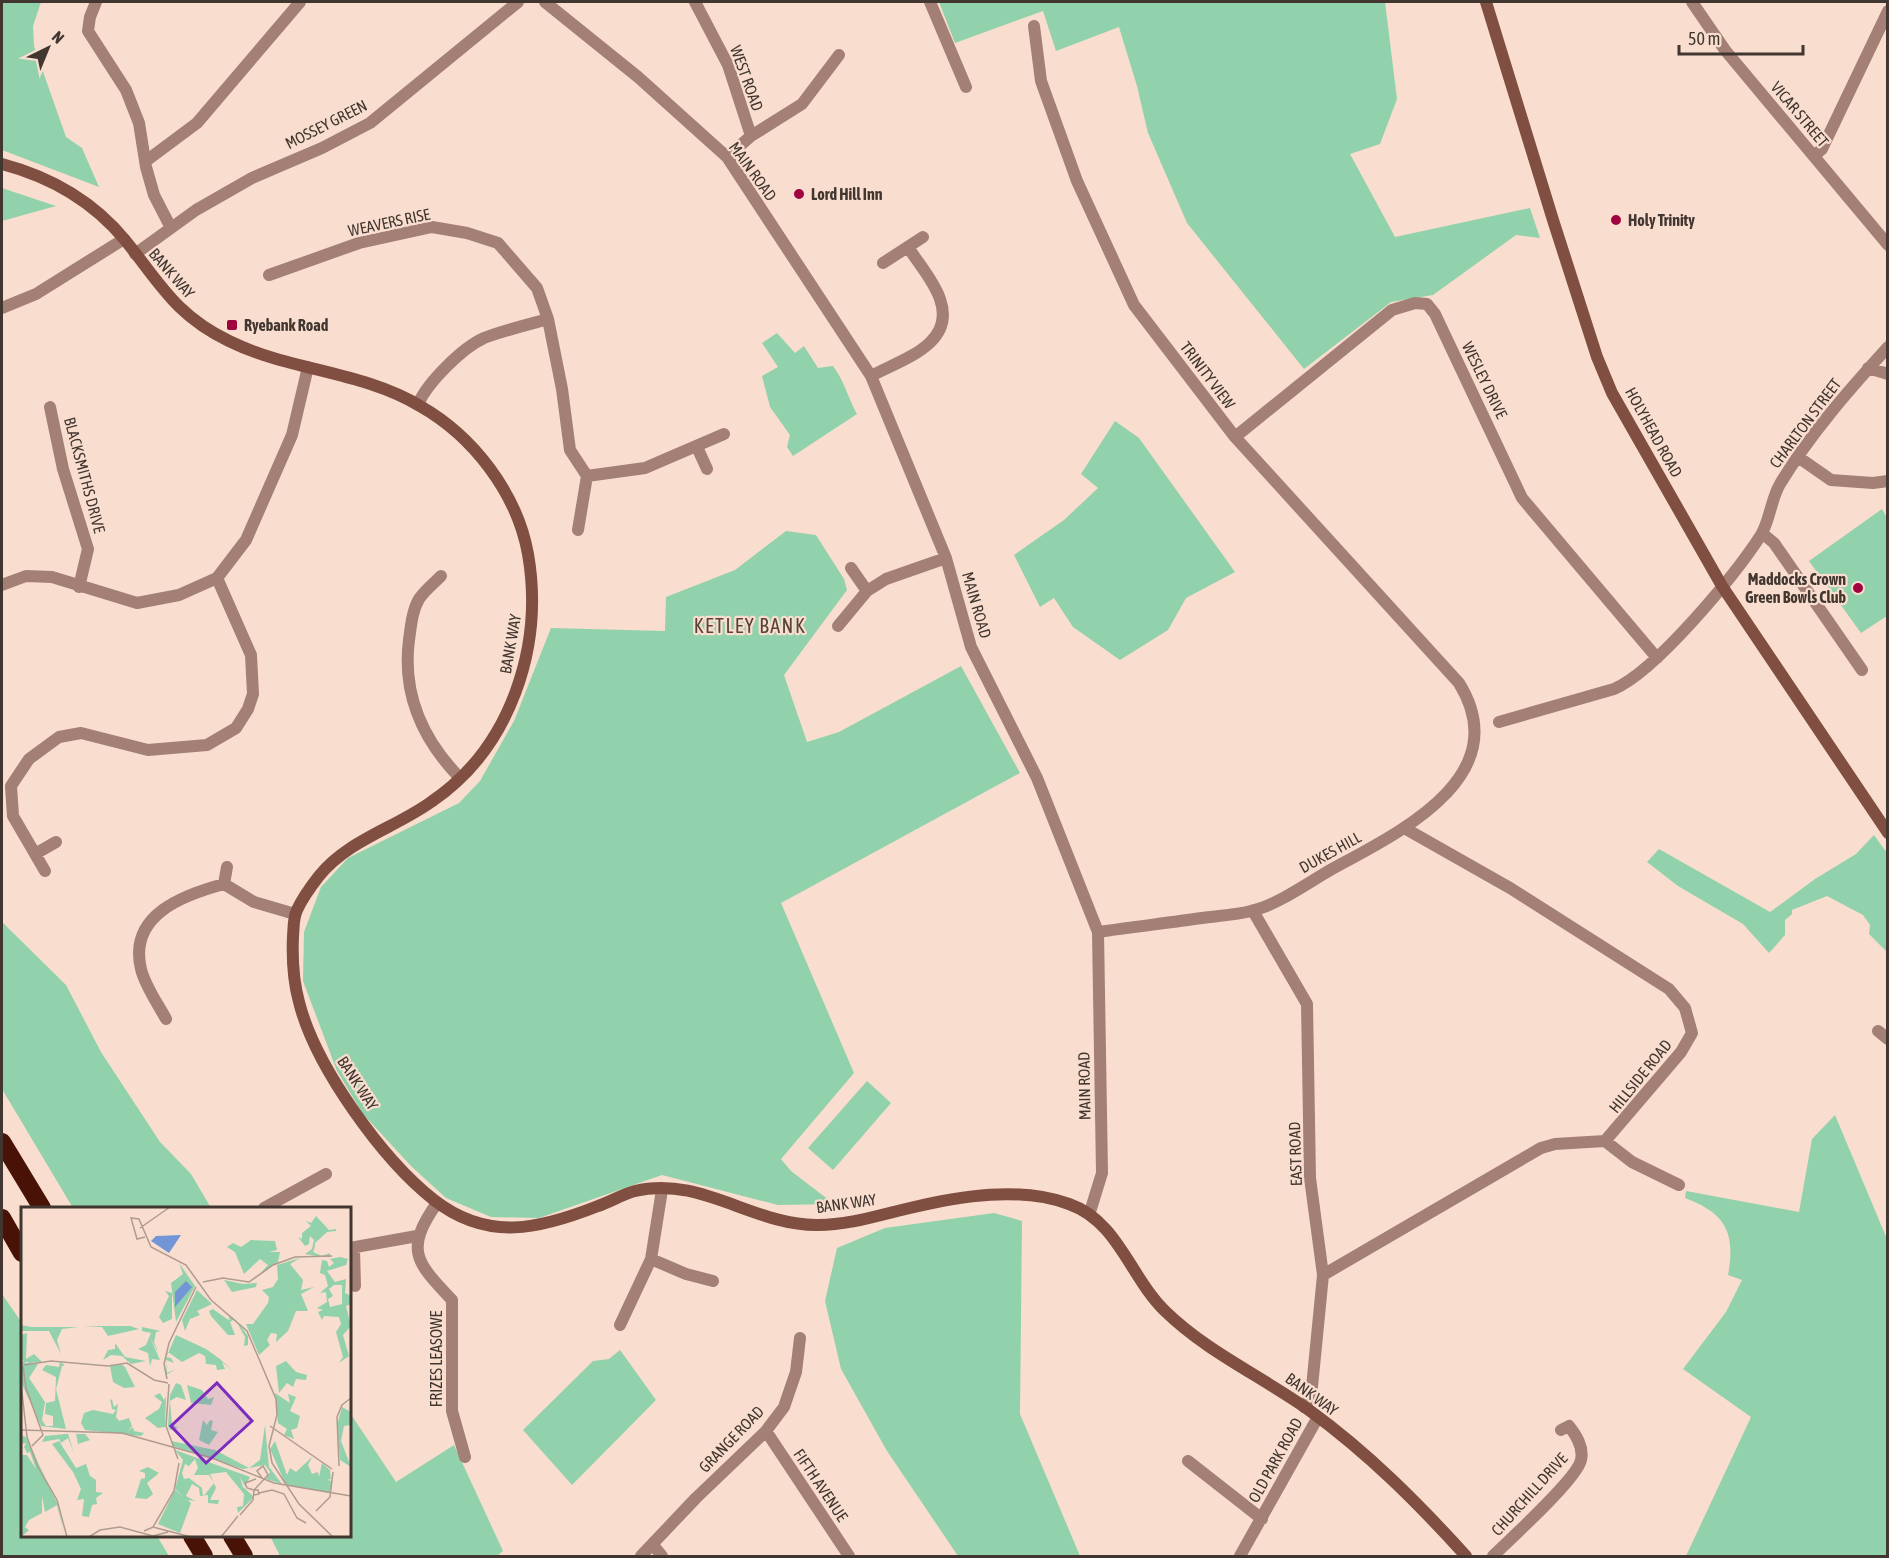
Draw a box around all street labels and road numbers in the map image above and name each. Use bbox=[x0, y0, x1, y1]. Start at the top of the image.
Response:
street label: WEST ROAD bbox=[727, 43, 767, 113]
street label: VICAR STREET bbox=[1768, 78, 1832, 150]
street label: MOSSEY GREEN bbox=[282, 96, 370, 152]
street label: MAIN ROAD bbox=[726, 138, 780, 204]
street label: WEAVERS RISE bbox=[346, 205, 432, 239]
street label: BANK WAY bbox=[145, 244, 199, 302]
street label: TRINITY VIEW bbox=[1177, 338, 1239, 412]
street label: WESLEY DRIVE bbox=[1459, 339, 1511, 421]
street label: CHARLTON STREET bbox=[1766, 375, 1844, 471]
street label: HOLYHEAD ROAD bbox=[1622, 384, 1686, 480]
street label: BLACKSMITHS DRIVE bbox=[61, 415, 109, 535]
street label: MAIN ROAD bbox=[959, 570, 995, 640]
street label: BANK WAY bbox=[496, 612, 524, 675]
street label: DUKES HILL bbox=[1296, 827, 1365, 876]
street label: HILLSIDE ROAD bbox=[1605, 1036, 1675, 1116]
street label: MAIN ROAD bbox=[1074, 1052, 1094, 1120]
street label: BANK WAY bbox=[334, 1053, 382, 1114]
street label: EAST ROAD bbox=[1285, 1121, 1305, 1187]
street label: BANK WAY bbox=[815, 1190, 878, 1216]
street label: FRIZES LEASOWE bbox=[427, 1311, 445, 1407]
street label: BANK WAY bbox=[1282, 1369, 1342, 1420]
street label: GRANGE ROAD bbox=[695, 1402, 767, 1476]
street label: OLD PARK ROAD bbox=[1244, 1415, 1306, 1505]
street label: FIFTH AVENUE bbox=[790, 1445, 852, 1525]
street label: CHURCHILL DRIVE bbox=[1487, 1449, 1571, 1539]

